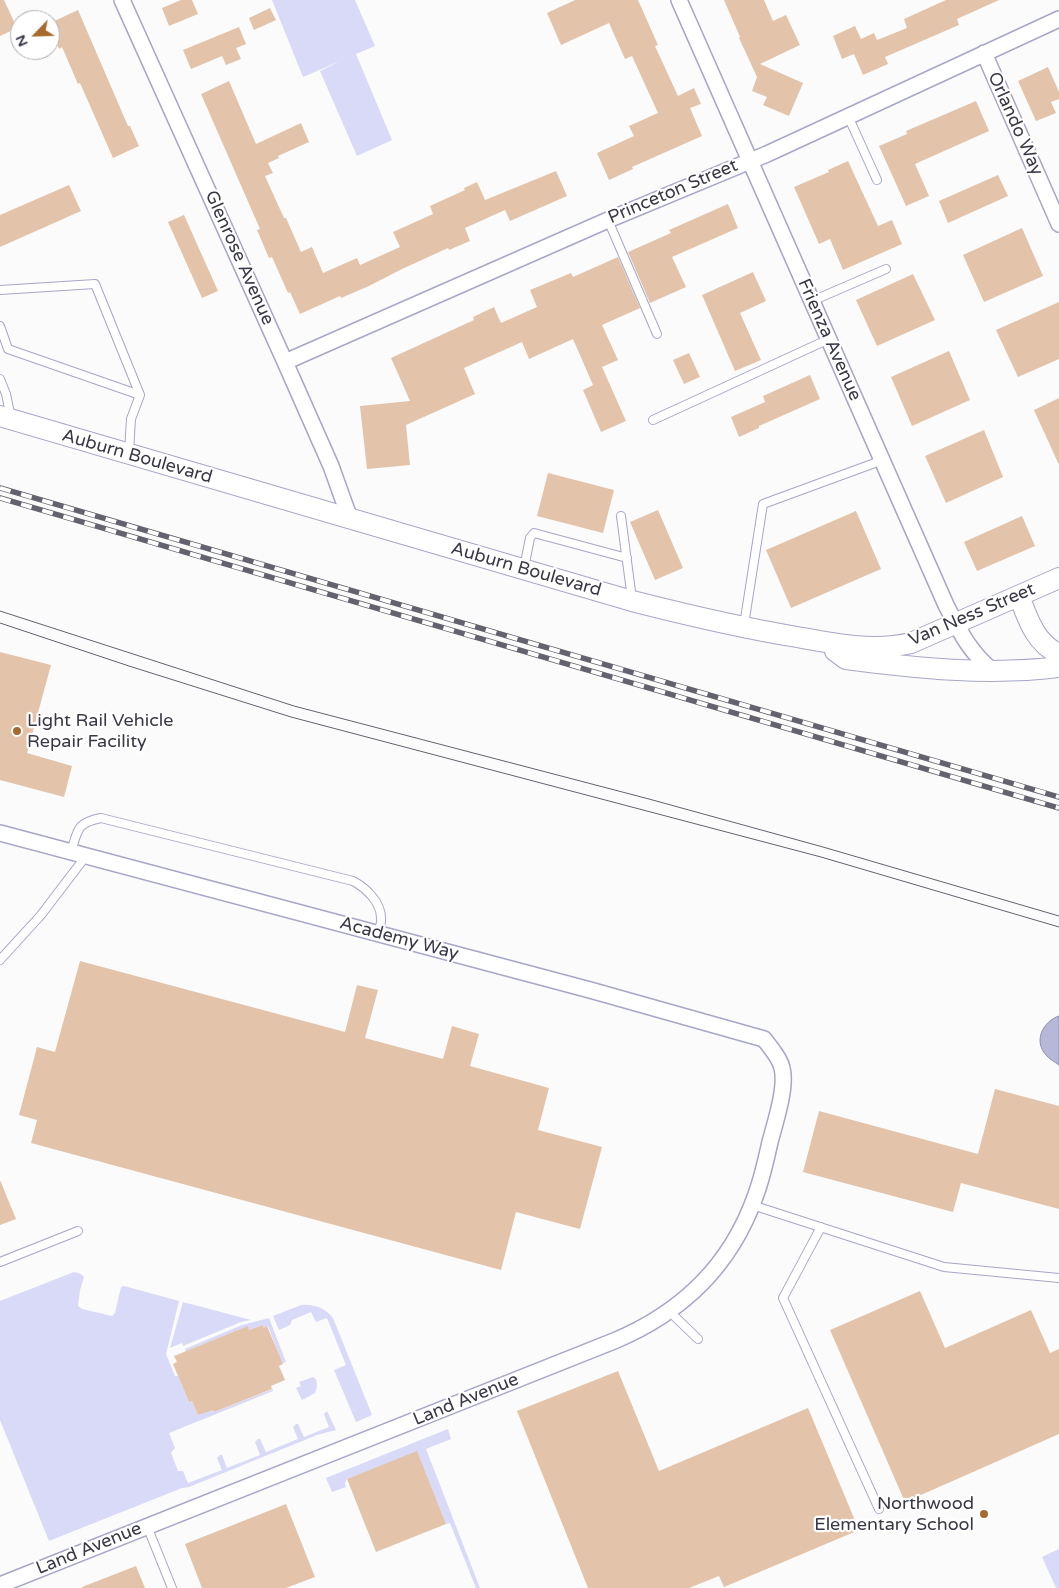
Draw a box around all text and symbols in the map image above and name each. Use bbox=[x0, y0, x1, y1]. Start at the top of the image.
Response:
north arrow bbox=[10, 10, 60, 60]
text: N bbox=[12, 32, 32, 49]
street label: Orlando Way bbox=[983, 69, 1047, 179]
street label: Princeton Street bbox=[605, 155, 741, 229]
street label: Glenrose Avenue bbox=[200, 187, 278, 329]
street label: Frienza Avenue bbox=[792, 276, 866, 404]
street label: Auburn Boulevard bbox=[59, 425, 215, 489]
street label: Auburn Boulevard bbox=[448, 538, 604, 602]
street label: Van Ness Street bbox=[906, 579, 1038, 651]
place label: Light Rail Vehicle Repair Facility bbox=[27, 710, 173, 752]
marker: Light Rail Vehicle Repair Facility bbox=[11, 725, 23, 737]
street label: Academy Way bbox=[337, 913, 461, 965]
street label: Land Avenue bbox=[410, 1369, 522, 1431]
place label: Northwood Elementary School bbox=[814, 1493, 974, 1536]
marker: Northwood Elementary School bbox=[978, 1508, 990, 1520]
street label: Land Avenue bbox=[33, 1518, 145, 1580]

